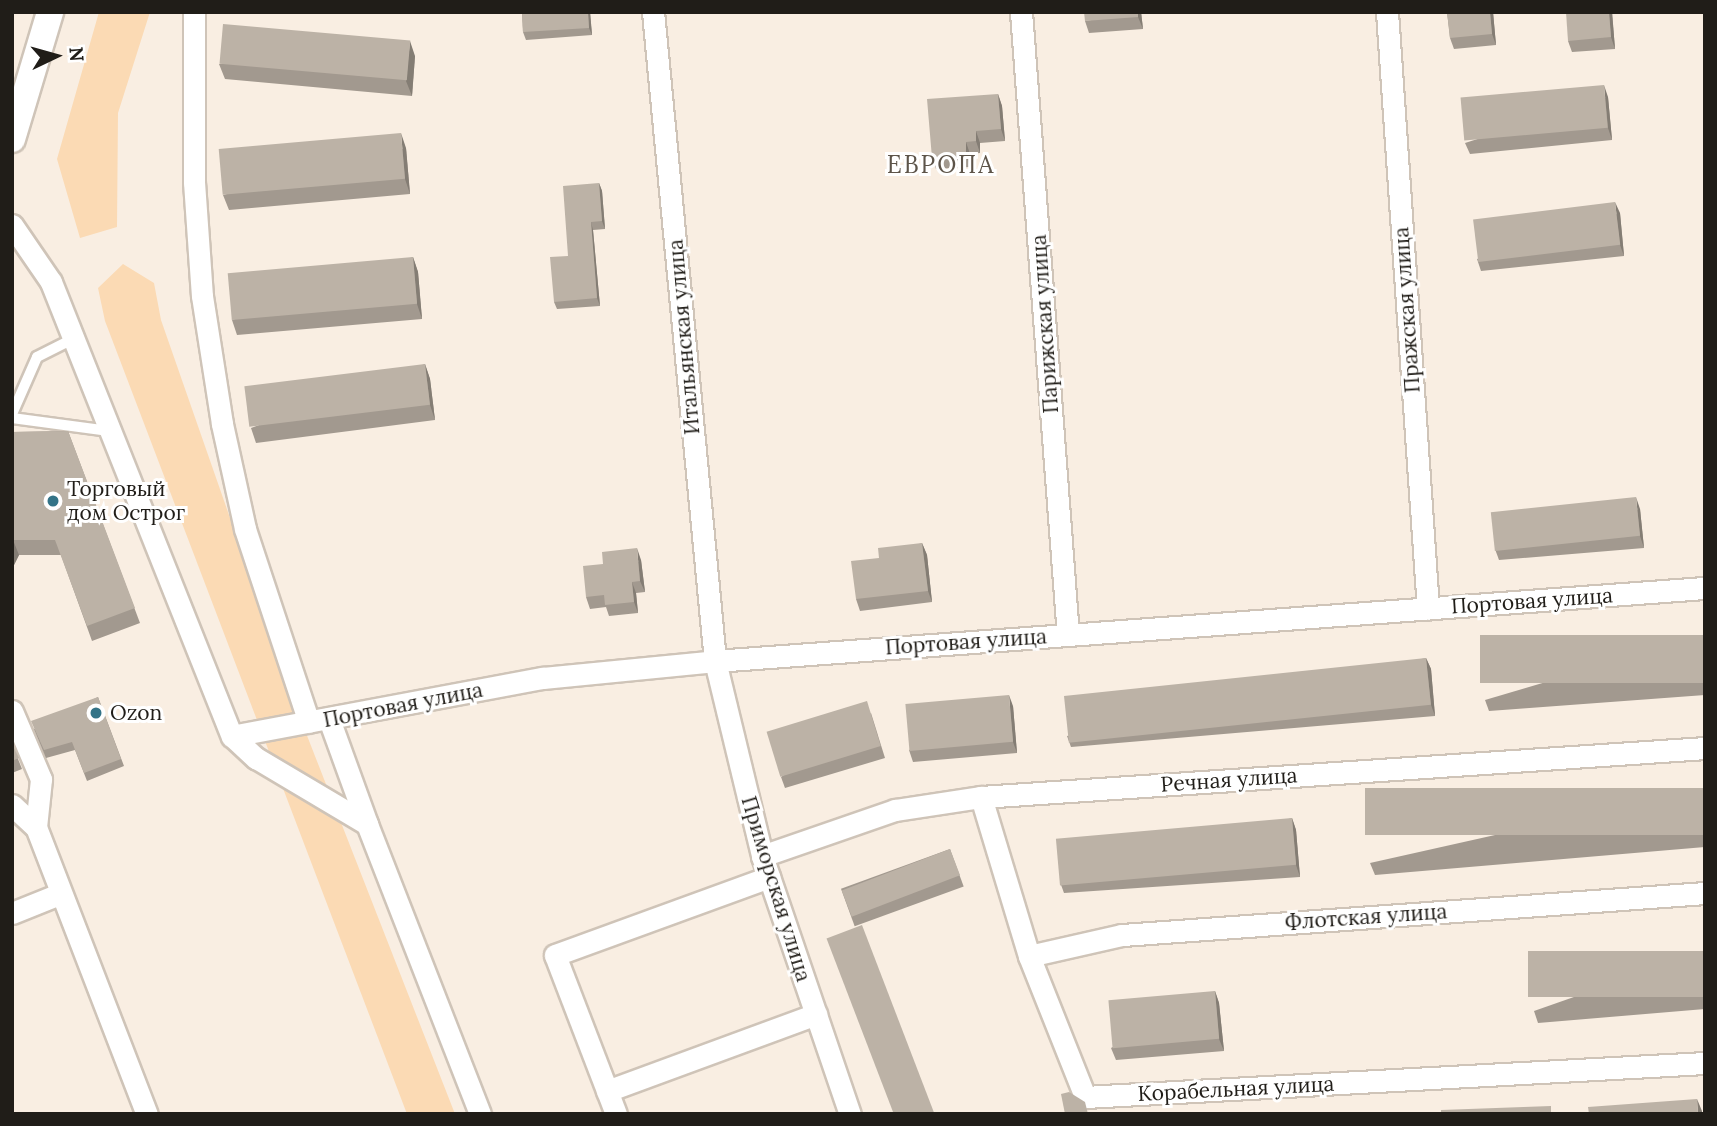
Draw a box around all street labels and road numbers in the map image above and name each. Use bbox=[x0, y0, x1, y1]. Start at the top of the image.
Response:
street label: Пражская улица bbox=[1389, 226, 1425, 394]
street label: Парижская улица bbox=[1026, 234, 1064, 414]
street label: Итальянская улица bbox=[663, 238, 705, 436]
street label: Портовая улица bbox=[1450, 583, 1614, 619]
street label: Портовая улица bbox=[884, 624, 1048, 660]
street label: Портовая улица bbox=[321, 677, 485, 733]
street label: Речная улица bbox=[1160, 763, 1298, 797]
street label: Приморская улица bbox=[736, 793, 816, 985]
street label: Флотская улица bbox=[1284, 899, 1448, 935]
street label: Корабельная улица bbox=[1137, 1071, 1335, 1107]

